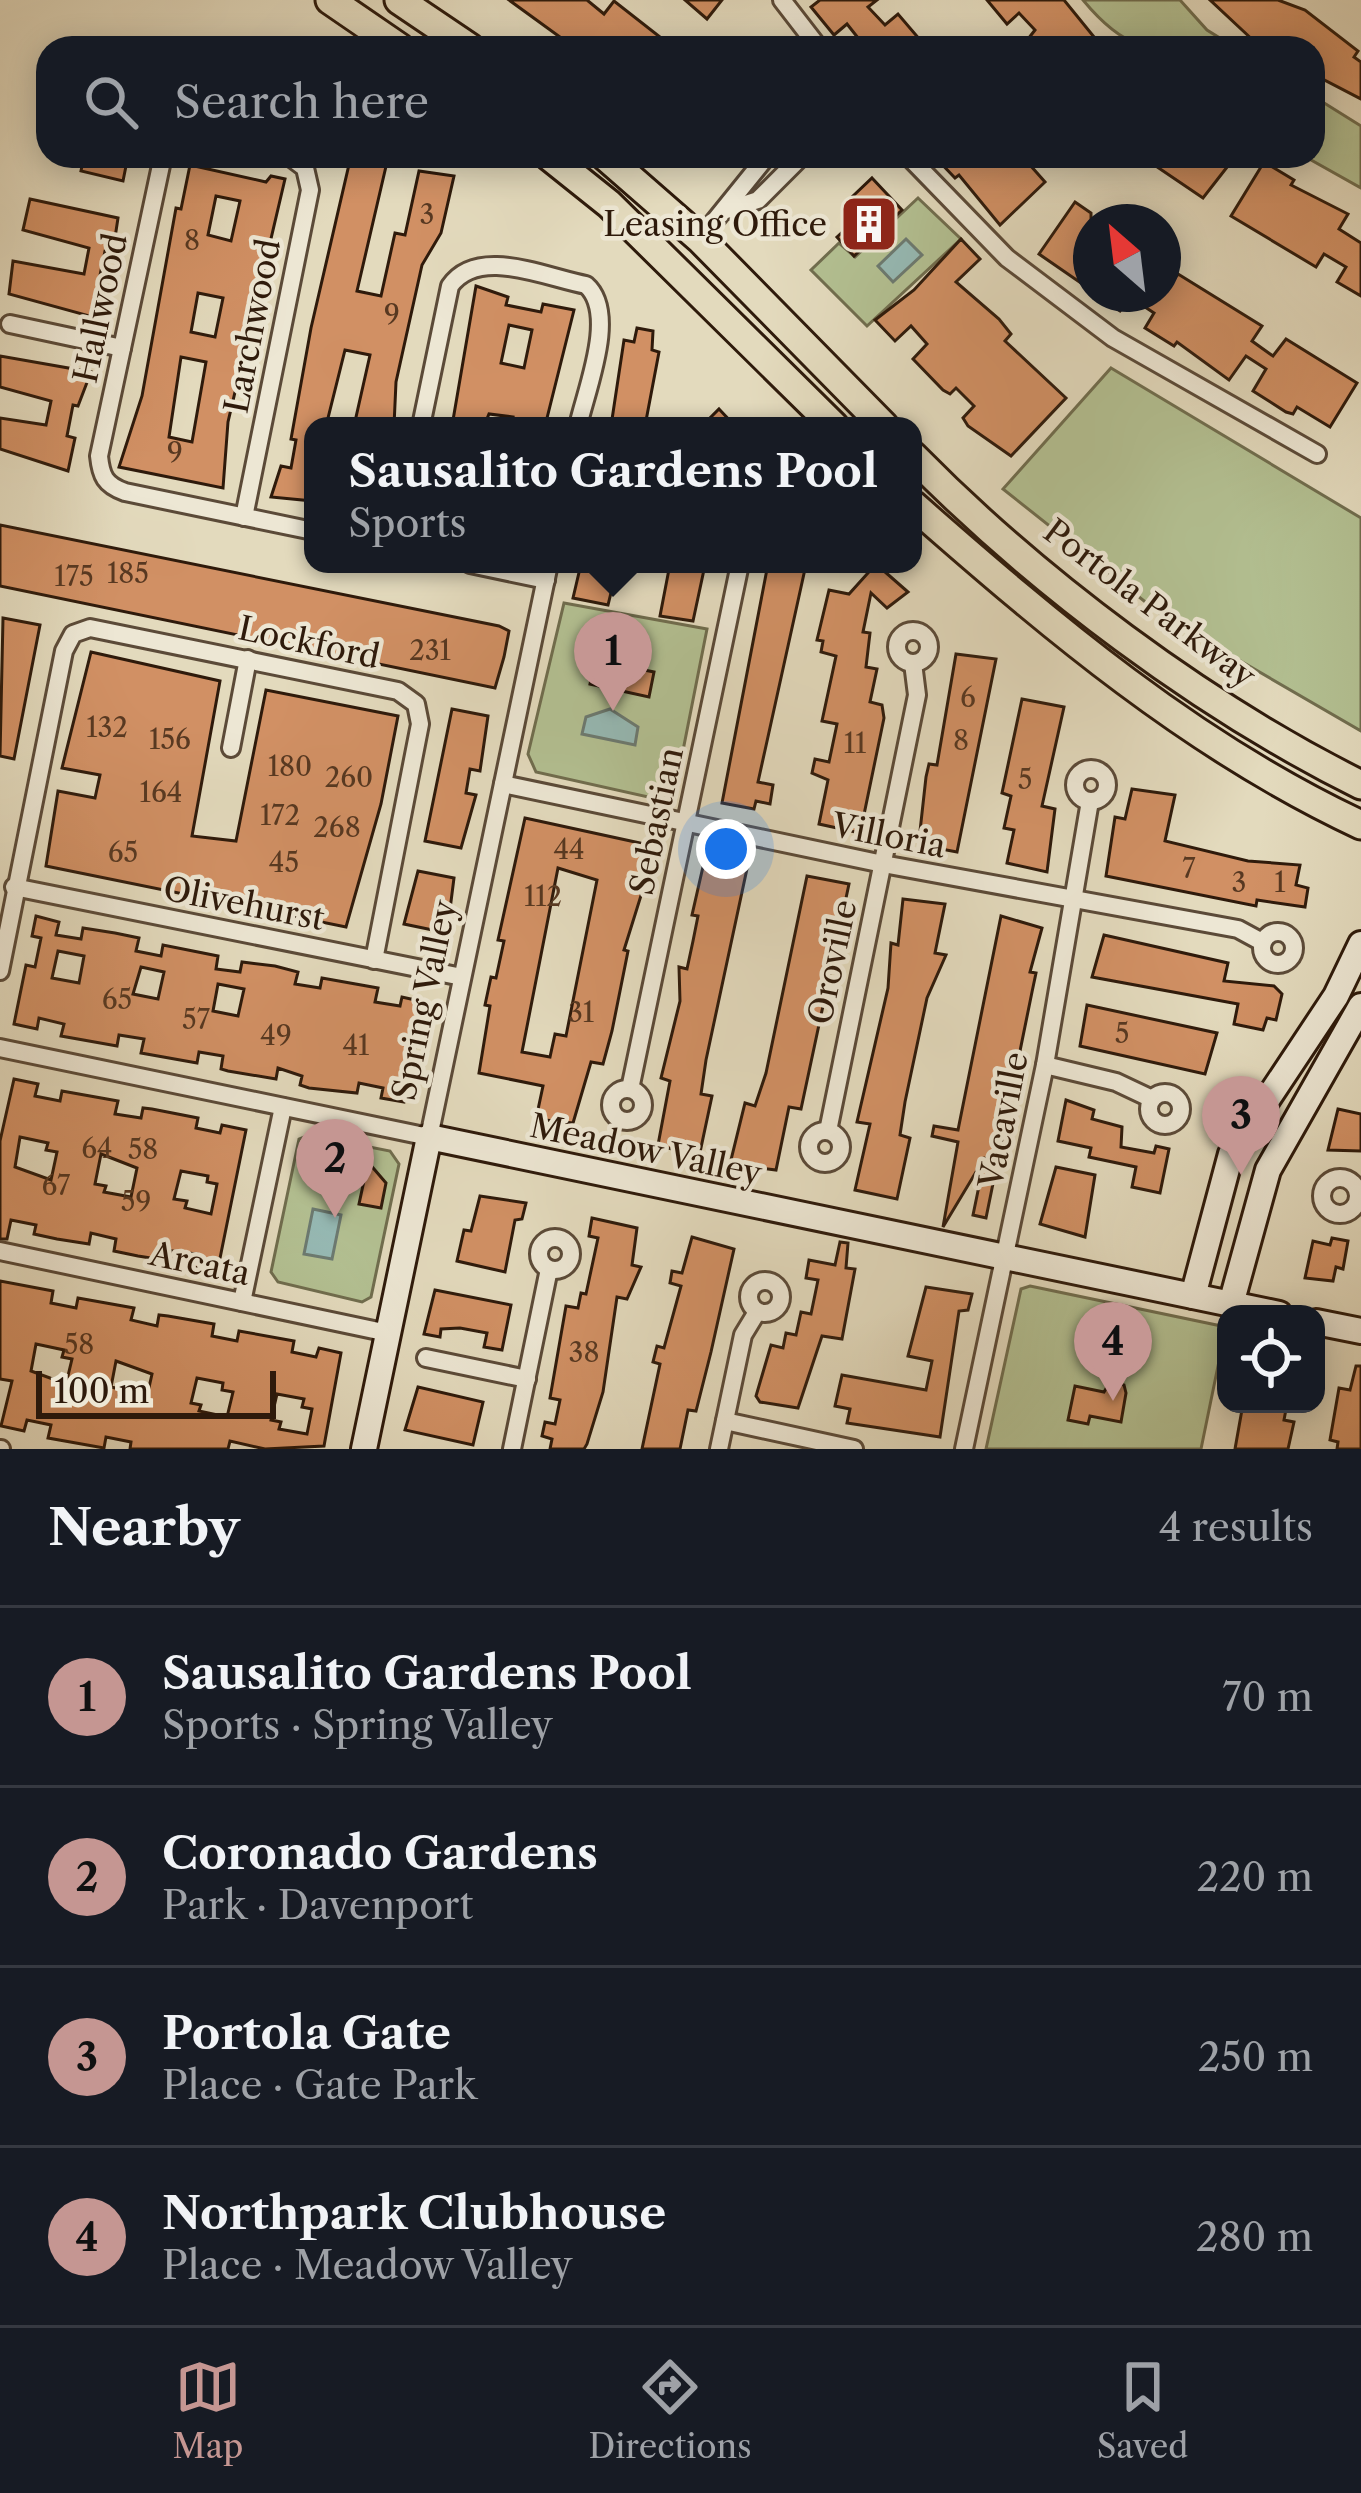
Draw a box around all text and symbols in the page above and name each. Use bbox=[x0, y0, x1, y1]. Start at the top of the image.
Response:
search box bbox=[36, 36, 1325, 168]
icon: search bbox=[78, 69, 144, 135]
text: Search here bbox=[174, 74, 429, 130]
building icon: Leasing Office bbox=[838, 193, 900, 255]
house number: 3 bbox=[420, 198, 434, 231]
place label: Leasing Office bbox=[603, 204, 827, 245]
north arrow bbox=[1073, 204, 1181, 312]
house number: 8 bbox=[184, 224, 200, 257]
street label: Hallwood bbox=[65, 230, 136, 387]
street label: Larchwood bbox=[216, 235, 289, 417]
house number: 9 bbox=[384, 298, 400, 331]
popup bbox=[304, 417, 922, 573]
house number: 9 bbox=[167, 436, 183, 469]
text: Sausalito Gardens Pool bbox=[348, 443, 878, 499]
text: Sports bbox=[348, 499, 467, 547]
street label: Portola Parkway bbox=[1036, 510, 1264, 697]
house number: 185 bbox=[107, 557, 149, 590]
house number: 175 bbox=[54, 560, 94, 593]
street label: Lockford bbox=[235, 608, 383, 677]
pin: 1 bbox=[574, 612, 652, 711]
house number: 231 bbox=[409, 634, 451, 667]
house number: 6 bbox=[960, 681, 976, 714]
house number: 132 bbox=[86, 711, 128, 744]
house number: 156 bbox=[149, 723, 191, 756]
house number: 8 bbox=[953, 724, 969, 757]
house number: 11 bbox=[844, 727, 866, 760]
street label: Sebastian bbox=[621, 744, 692, 898]
house number: 180 bbox=[268, 750, 312, 783]
house number: 260 bbox=[325, 761, 373, 794]
house number: 5 bbox=[1018, 763, 1032, 796]
house number: 164 bbox=[140, 776, 182, 809]
house number: 172 bbox=[260, 799, 300, 832]
street label: Villoria bbox=[828, 804, 950, 867]
house number: 268 bbox=[313, 811, 361, 844]
your location bbox=[696, 819, 756, 879]
house number: 44 bbox=[553, 833, 585, 866]
house number: 65 bbox=[108, 836, 138, 869]
house number: 45 bbox=[269, 846, 299, 879]
house number: 7 bbox=[1182, 852, 1196, 885]
house number: 3 bbox=[1232, 866, 1246, 899]
house number: 1 bbox=[1274, 866, 1286, 899]
street label: Olivehurst bbox=[160, 868, 328, 939]
house number: 112 bbox=[524, 880, 562, 913]
street label: Spring Valley bbox=[383, 896, 466, 1104]
street label: Oroville bbox=[799, 896, 866, 1028]
house number: 65 bbox=[102, 983, 132, 1016]
house number: 31 bbox=[568, 996, 594, 1029]
house number: 57 bbox=[182, 1003, 211, 1036]
house number: 5 bbox=[1115, 1017, 1129, 1050]
house number: 49 bbox=[260, 1019, 292, 1052]
house number: 41 bbox=[343, 1029, 369, 1062]
street label: Vacaville bbox=[970, 1048, 1037, 1193]
pin: 3 bbox=[1202, 1076, 1280, 1175]
street label: Meadow Valley bbox=[526, 1105, 766, 1194]
pin: 2 bbox=[296, 1119, 374, 1218]
house number: 64 bbox=[81, 1132, 113, 1165]
house number: 58 bbox=[128, 1133, 158, 1166]
house number: 67 bbox=[42, 1169, 71, 1202]
house number: 59 bbox=[121, 1185, 151, 1218]
street label: Arcata bbox=[145, 1233, 254, 1294]
pin: 4 bbox=[1074, 1302, 1152, 1401]
map controls bbox=[1217, 1305, 1325, 1413]
button: locate bbox=[1217, 1305, 1325, 1413]
house number: 58 bbox=[64, 1328, 94, 1361]
house number: 38 bbox=[569, 1336, 599, 1369]
scale bar bbox=[36, 1365, 276, 1418]
text: 100 m bbox=[54, 1371, 149, 1412]
text: Nearby bbox=[48, 1496, 240, 1558]
text: 4 results bbox=[1159, 1503, 1313, 1551]
text: Sausalito Gardens Pool bbox=[162, 1645, 692, 1701]
text: 1 bbox=[78, 1673, 96, 1721]
text: 70 m bbox=[1222, 1673, 1313, 1721]
text: Sports · Spring Valley bbox=[162, 1701, 553, 1749]
text: Coronado Gardens bbox=[162, 1825, 598, 1881]
text: 2 bbox=[75, 1853, 99, 1901]
text: 220 m bbox=[1197, 1853, 1313, 1901]
text: Park · Davenport bbox=[162, 1881, 473, 1929]
text: Portola Gate bbox=[162, 2005, 451, 2061]
text: 3 bbox=[76, 2033, 98, 2081]
text: 250 m bbox=[1198, 2033, 1313, 2081]
text: Place · Gate Park bbox=[162, 2061, 477, 2109]
text: Northpark Clubhouse bbox=[162, 2185, 666, 2241]
text: 4 bbox=[75, 2213, 99, 2261]
text: 280 m bbox=[1196, 2213, 1313, 2261]
text: Place · Meadow Valley bbox=[162, 2241, 572, 2289]
tab: Map bbox=[173, 2354, 243, 2467]
tab: Directions bbox=[589, 2354, 752, 2467]
tab: Saved bbox=[1097, 2354, 1188, 2467]

